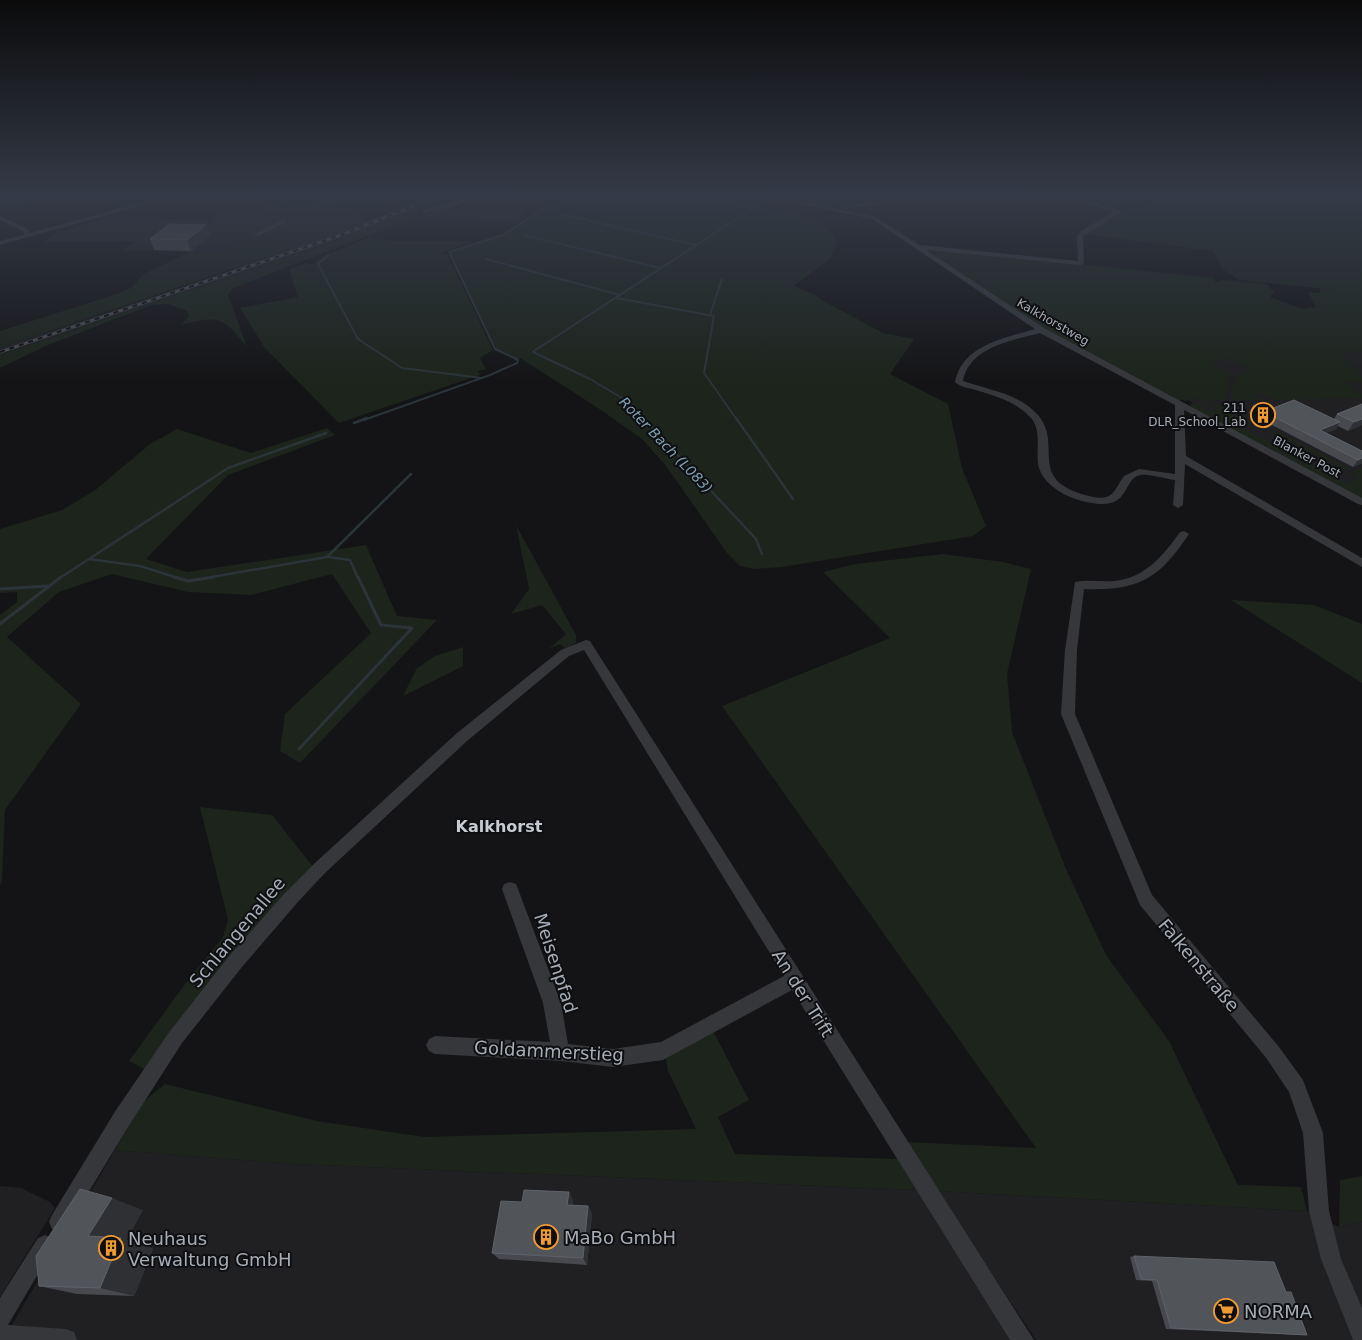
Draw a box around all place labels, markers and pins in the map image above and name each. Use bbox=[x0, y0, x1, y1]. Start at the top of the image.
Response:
place label: 211 DLR_School_Lab bbox=[1148, 401, 1246, 429]
building icon: 211 DLR_School_Lab bbox=[1250, 402, 1276, 428]
building icon: MaBo GmbH bbox=[533, 1224, 559, 1250]
place label: MaBo GmbH bbox=[564, 1227, 676, 1248]
place label: Neuhaus Verwaltung GmbH bbox=[128, 1228, 292, 1270]
building icon: Neuhaus Verwaltung GmbH bbox=[98, 1235, 124, 1261]
supermarket icon: NORMA bbox=[1213, 1298, 1239, 1324]
place label: NORMA bbox=[1244, 1301, 1313, 1322]

